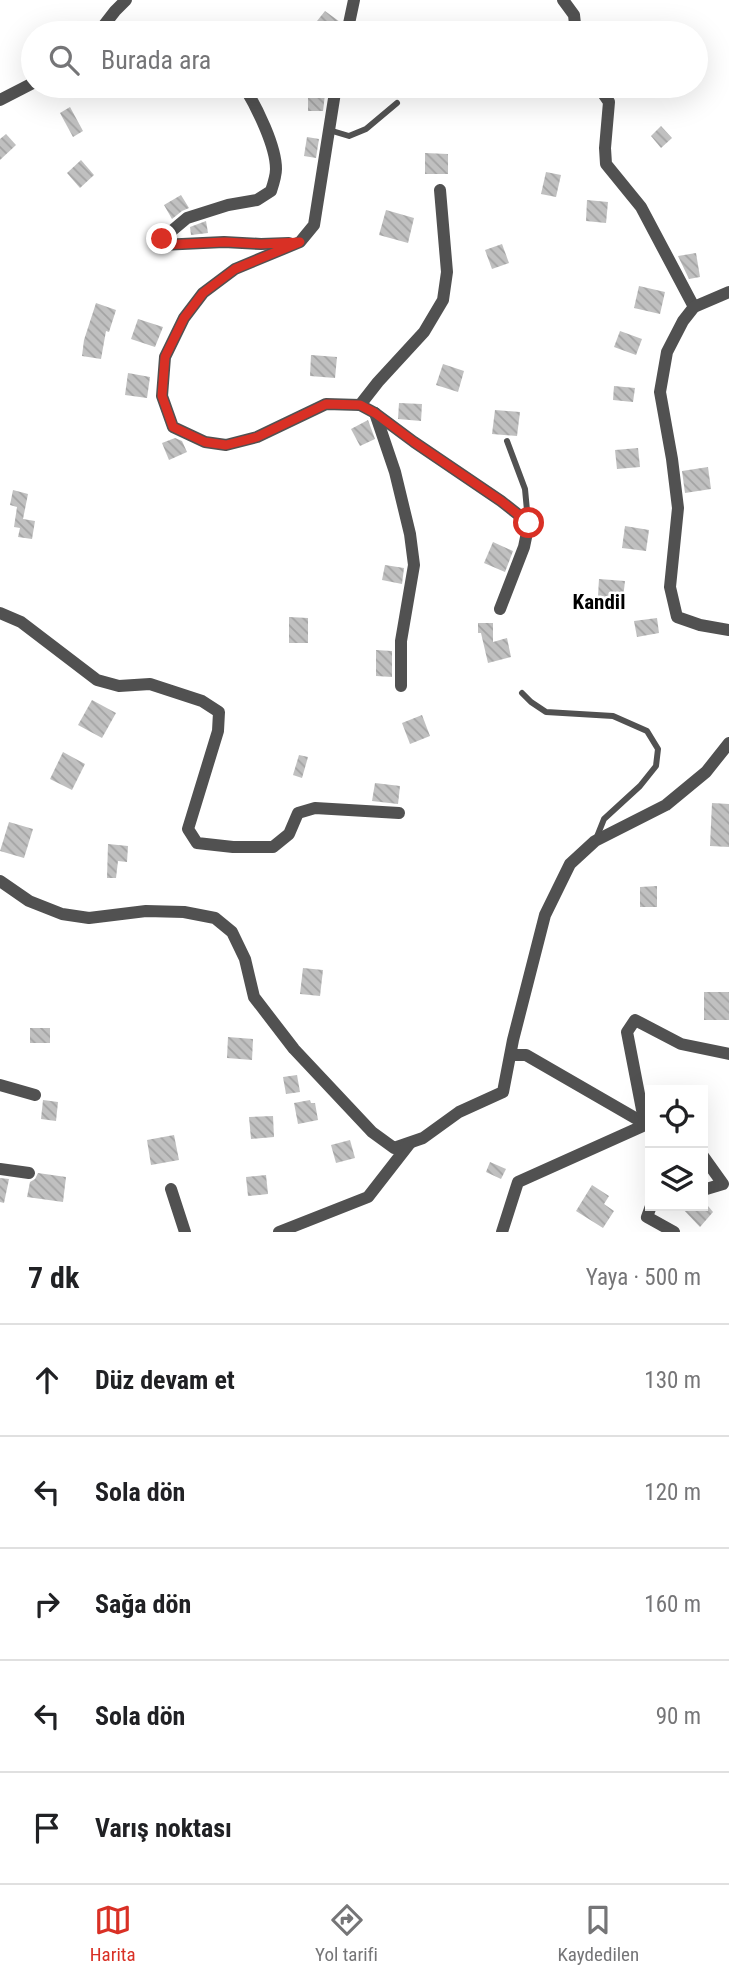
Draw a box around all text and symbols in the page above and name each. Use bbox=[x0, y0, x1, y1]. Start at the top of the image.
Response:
search box bbox=[21, 21, 708, 98]
icon: search bbox=[45, 41, 83, 79]
text: Burada ara bbox=[101, 45, 211, 75]
route end bbox=[146, 223, 177, 254]
route start bbox=[513, 507, 544, 538]
district label: Kandil bbox=[573, 590, 625, 614]
map controls bbox=[645, 1085, 708, 1211]
button: locate bbox=[645, 1085, 708, 1148]
button: layers bbox=[645, 1148, 708, 1211]
text: 7 dk bbox=[28, 1260, 79, 1295]
text: Yaya · 500 m bbox=[586, 1264, 701, 1291]
icon: ahead bbox=[28, 1361, 66, 1399]
text: Düz devam et bbox=[95, 1365, 235, 1395]
text: 130 m bbox=[644, 1367, 701, 1394]
icon: left bbox=[28, 1473, 66, 1511]
text: Sola dön bbox=[95, 1477, 185, 1507]
text: 120 m bbox=[644, 1479, 701, 1506]
icon: right bbox=[28, 1585, 66, 1623]
text: Sağa dön bbox=[95, 1589, 191, 1619]
text: 160 m bbox=[644, 1591, 701, 1618]
icon: left bbox=[28, 1697, 66, 1735]
text: Sola dön bbox=[95, 1701, 185, 1731]
text: 90 m bbox=[656, 1703, 701, 1730]
icon: arrive bbox=[28, 1809, 66, 1847]
text: Varış noktası bbox=[95, 1813, 232, 1843]
tab: Harita bbox=[90, 1901, 136, 1966]
tab: Yol tarifi bbox=[315, 1901, 378, 1966]
tab: Kaydedilen bbox=[558, 1901, 639, 1966]

